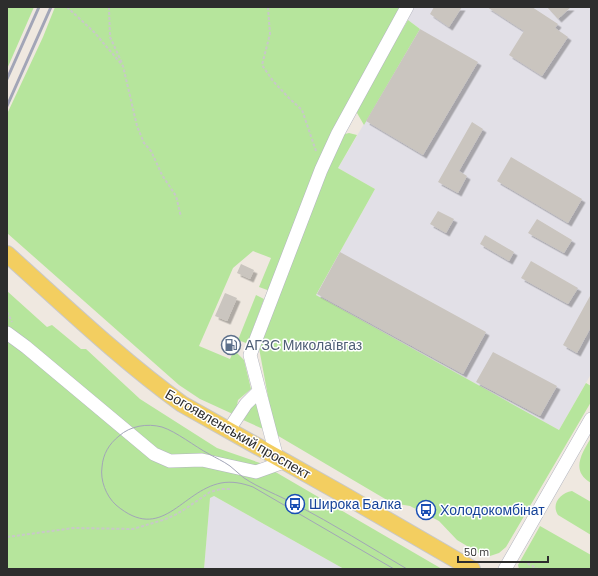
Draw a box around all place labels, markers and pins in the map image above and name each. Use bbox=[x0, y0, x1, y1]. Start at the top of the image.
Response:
fuel station icon: АГЗС Миколаївгаз bbox=[220, 334, 242, 356]
place label: АГЗС Миколаївгаз bbox=[245, 336, 362, 353]
bus stop icon: Широка Балка bbox=[284, 493, 306, 515]
place label: Широка Балка bbox=[309, 495, 402, 512]
bus stop icon: Холодокомбінат bbox=[415, 499, 437, 521]
place label: Холодокомбінат bbox=[440, 501, 545, 518]

